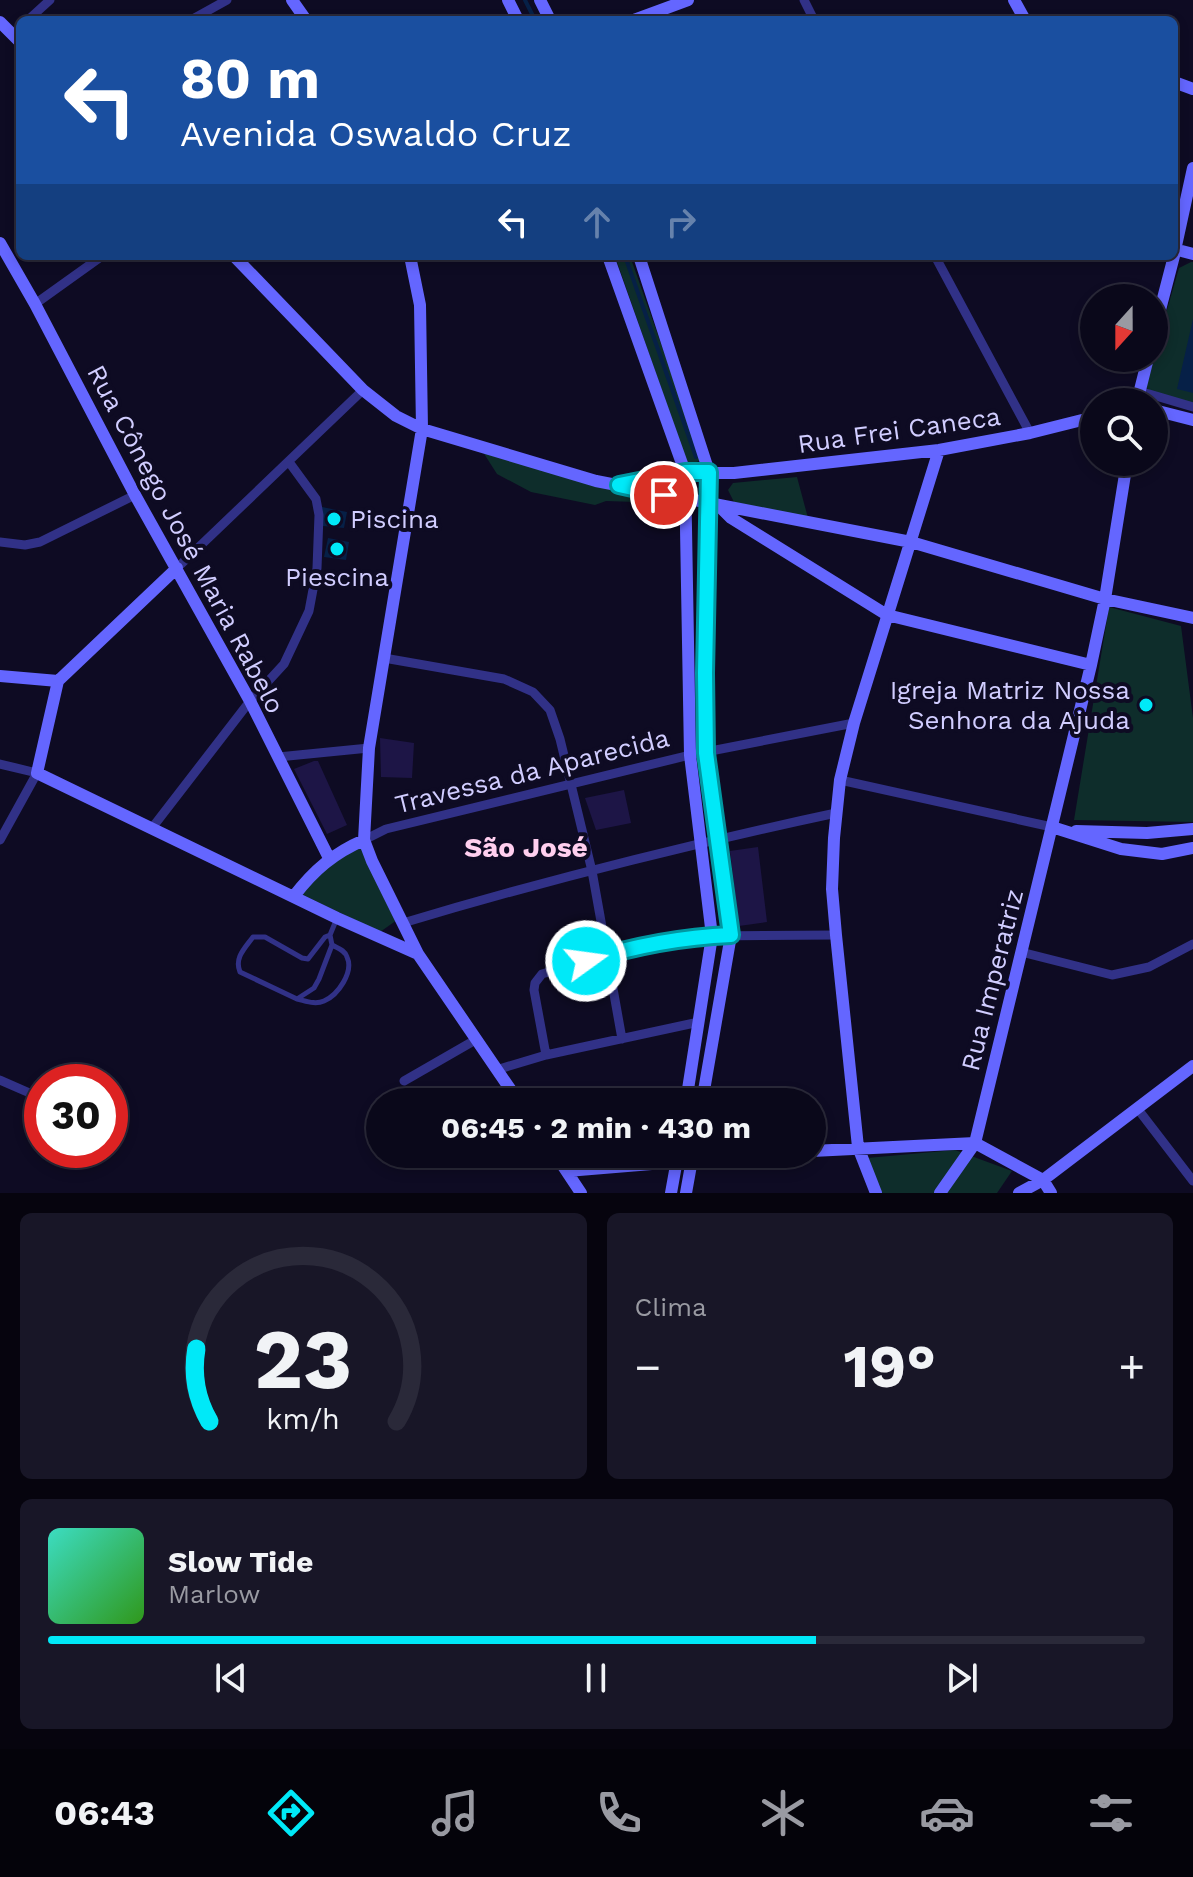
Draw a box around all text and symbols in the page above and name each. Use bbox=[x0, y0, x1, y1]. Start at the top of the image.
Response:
text: 80 m bbox=[180, 46, 320, 112]
icon: left bbox=[48, 48, 152, 152]
text: Avenida Oswaldo Cruz bbox=[180, 113, 572, 155]
icon: left bbox=[491, 200, 535, 244]
icon: ahead bbox=[575, 200, 619, 244]
icon: right bbox=[659, 200, 703, 244]
north arrow bbox=[1080, 284, 1168, 372]
map controls bbox=[1080, 284, 1168, 476]
street label: Rua Cônego José Maria Rabelo bbox=[81, 360, 291, 718]
button: search bbox=[1080, 388, 1168, 476]
street label: Rua Frei Caneca bbox=[796, 401, 1003, 459]
pin bbox=[630, 461, 698, 529]
icon: arrive bbox=[642, 473, 686, 517]
place label: Piscina bbox=[350, 504, 439, 534]
marker: Piscina bbox=[325, 510, 343, 528]
marker: Piescina bbox=[328, 540, 346, 558]
place label: Piescina bbox=[285, 562, 389, 592]
place label: Igreja Matriz Nossa Senhora da Ajuda bbox=[890, 675, 1130, 735]
marker: Igreja Matriz Nossa Senhora da Ajuda bbox=[1137, 696, 1155, 714]
street label: Travessa da Aparecida bbox=[392, 722, 672, 820]
district label: São José bbox=[464, 831, 588, 864]
street label: Rua Imperatriz bbox=[955, 886, 1029, 1074]
position arrow bbox=[544, 919, 628, 1003]
speed limit sign: 30 bbox=[24, 1064, 128, 1168]
text: 06:45 · 2 min · 430 m bbox=[441, 1110, 751, 1145]
text: Clima bbox=[635, 1292, 707, 1322]
text: 23 bbox=[254, 1311, 353, 1408]
text: 19° bbox=[843, 1331, 936, 1402]
text: − bbox=[635, 1341, 661, 1393]
text: + bbox=[1118, 1341, 1145, 1393]
text: km/h bbox=[266, 1402, 340, 1436]
text: Slow Tide bbox=[168, 1544, 313, 1579]
text: Marlow bbox=[168, 1579, 260, 1609]
icon: previous bbox=[209, 1656, 253, 1700]
icon: pause bbox=[574, 1656, 618, 1700]
icon: next bbox=[940, 1656, 984, 1700]
icon: directions bbox=[263, 1785, 319, 1841]
icon: music bbox=[427, 1785, 483, 1841]
icon: phone bbox=[591, 1785, 647, 1841]
icon: climate bbox=[755, 1785, 811, 1841]
icon: car bbox=[919, 1785, 975, 1841]
icon: filters bbox=[1083, 1785, 1139, 1841]
text: 06:43 bbox=[54, 1792, 155, 1834]

